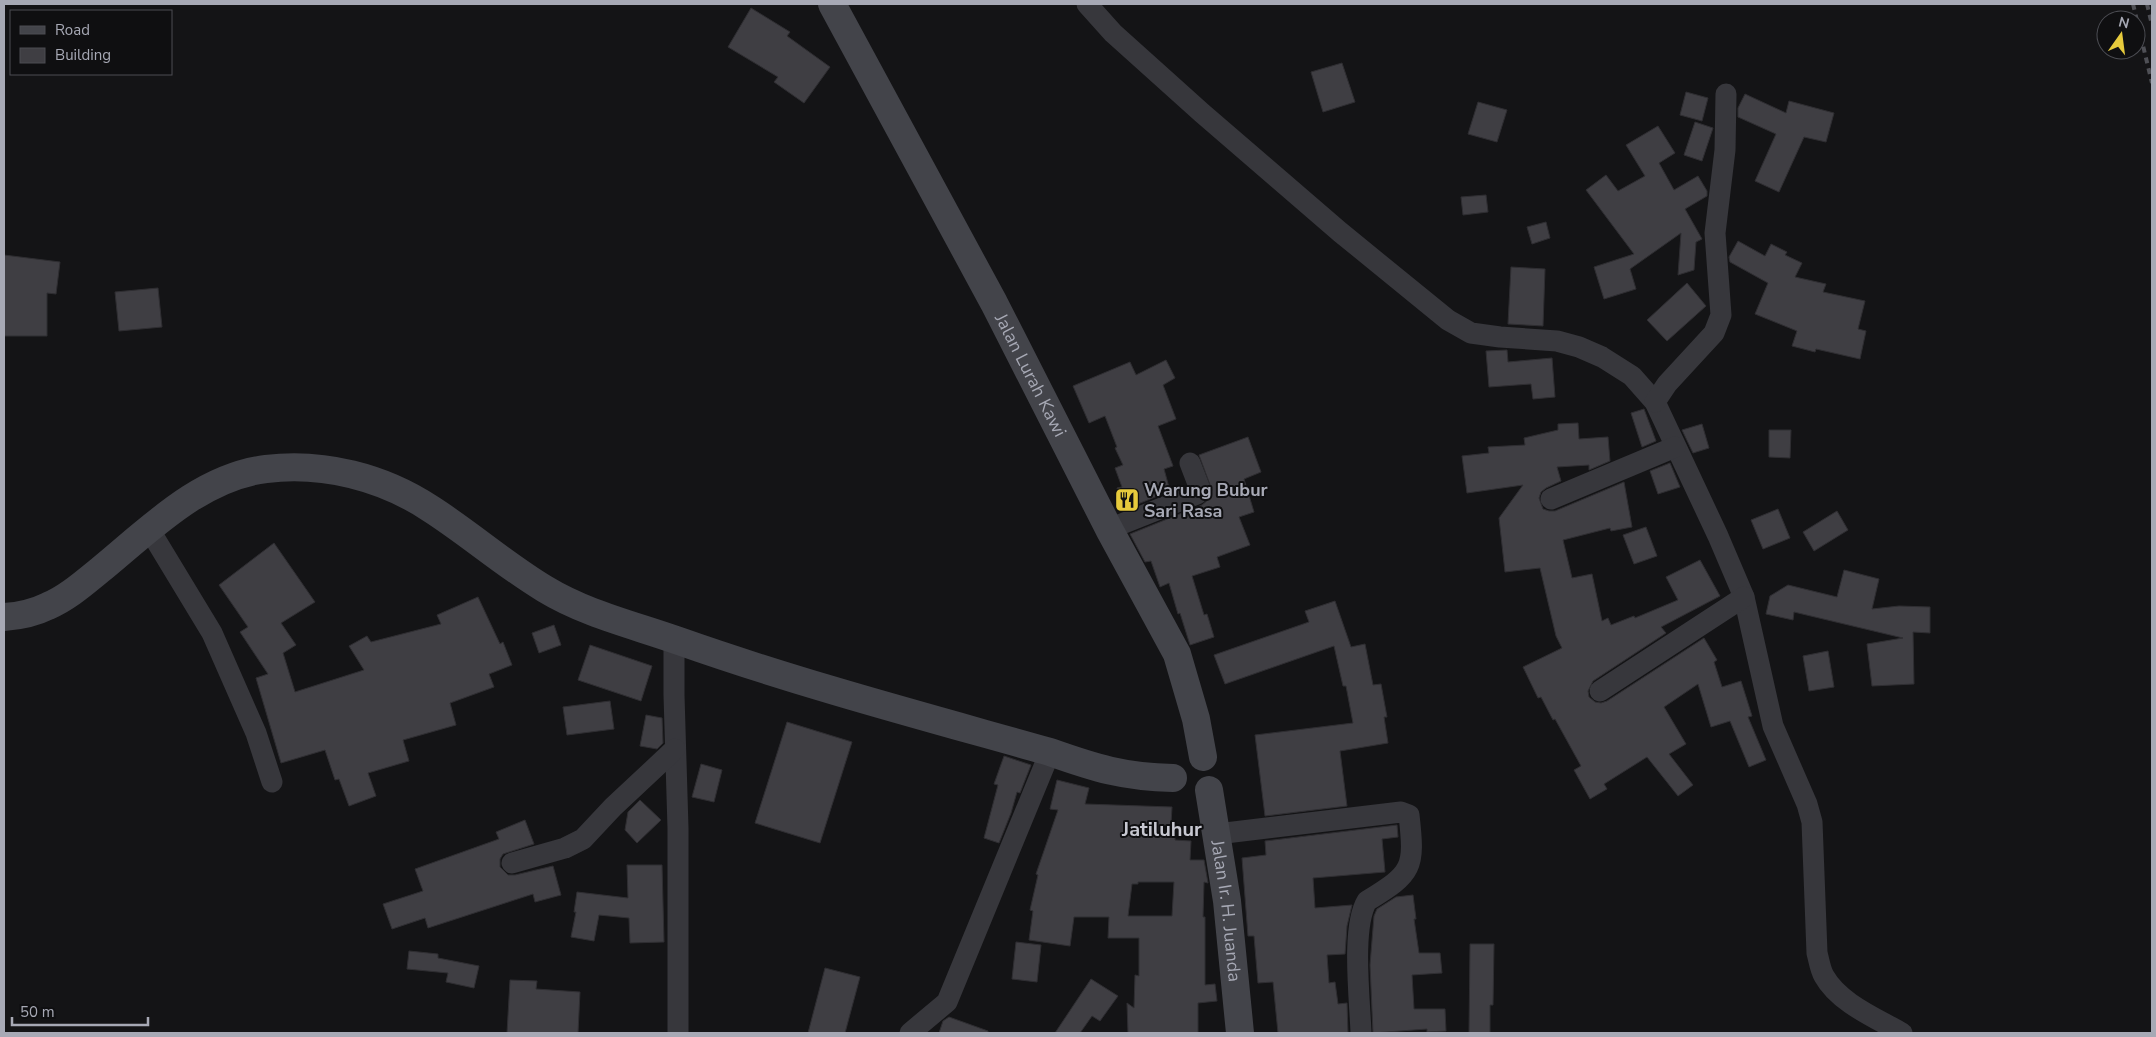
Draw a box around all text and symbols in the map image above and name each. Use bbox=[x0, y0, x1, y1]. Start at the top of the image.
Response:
legend bbox=[10, 10, 172, 75]
north arrow bbox=[2096, 10, 2146, 60]
text: N bbox=[2117, 12, 2131, 33]
text: Road bbox=[55, 20, 90, 40]
text: Building bbox=[55, 45, 111, 65]
street label: Jalan Lurah Kawi bbox=[989, 308, 1072, 441]
place label: Warung Bubur Sari Rasa bbox=[1144, 478, 1268, 523]
restaurant icon: Warung Bubur Sari Rasa bbox=[1114, 487, 1140, 513]
district label: Jatiluhur bbox=[1121, 816, 1202, 843]
street label: Jalan Ir. H. Juanda bbox=[1205, 837, 1247, 983]
scale bar bbox=[12, 994, 149, 1026]
text: 50 m bbox=[20, 1002, 55, 1022]

